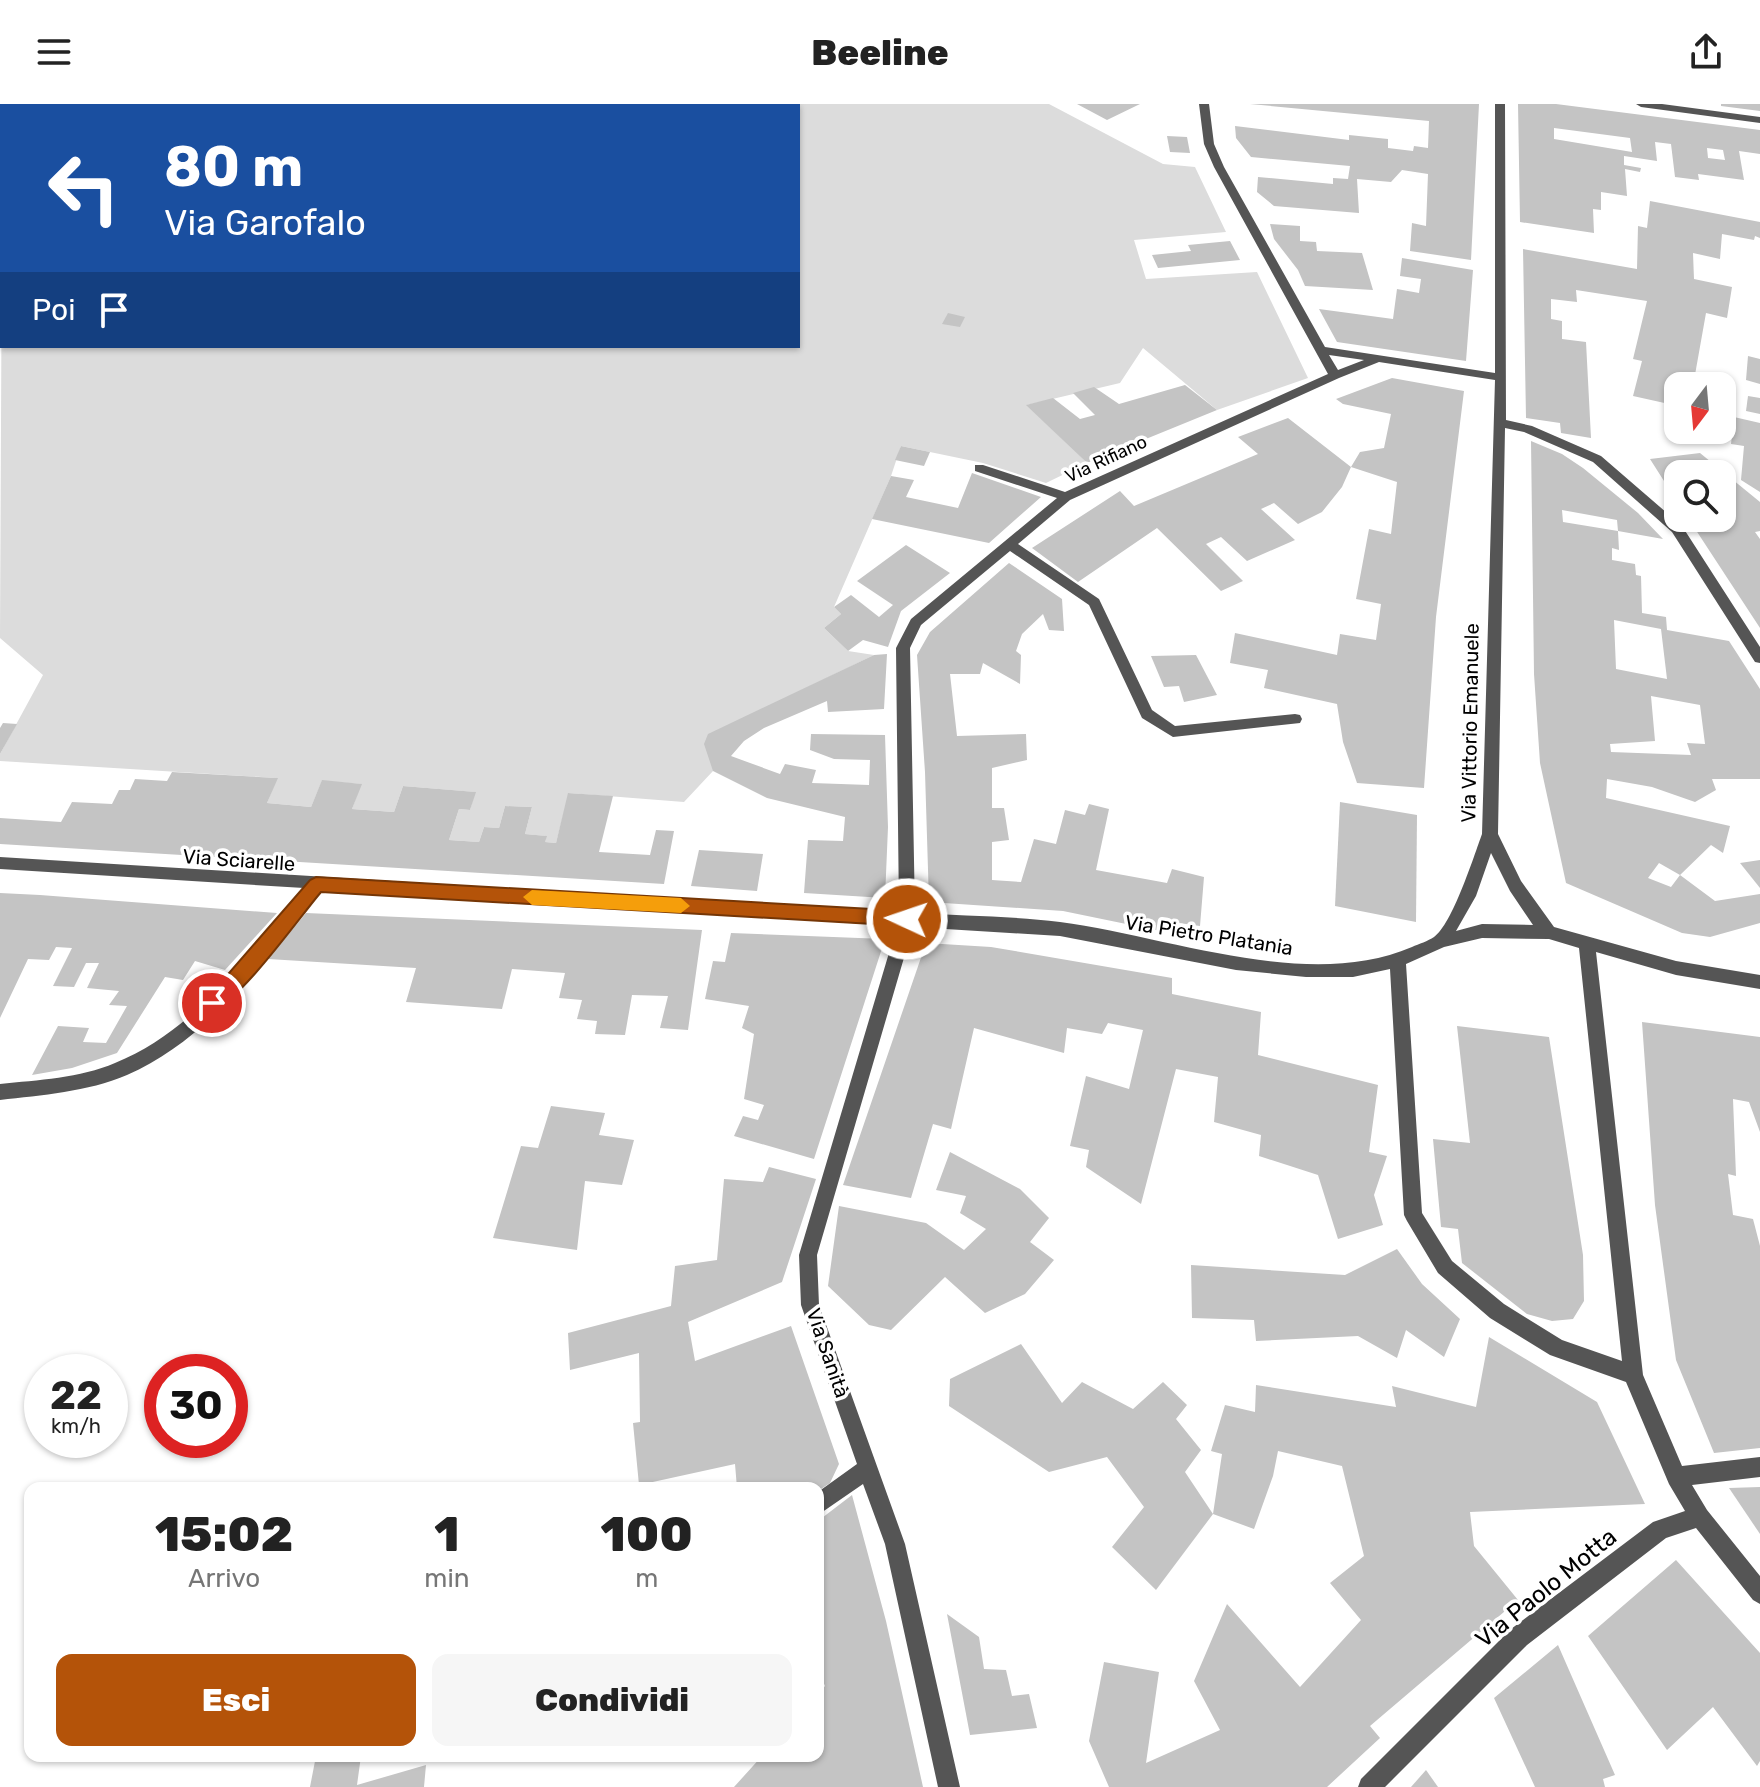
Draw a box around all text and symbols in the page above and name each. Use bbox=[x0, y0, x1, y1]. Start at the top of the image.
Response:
icon: menu bbox=[32, 30, 76, 74]
icon: share bbox=[1684, 30, 1728, 74]
text: Beeline bbox=[811, 31, 949, 74]
text: 80 m bbox=[164, 134, 303, 200]
icon: left bbox=[32, 136, 136, 240]
text: Via Garofalo bbox=[164, 201, 366, 244]
icon: arrive bbox=[92, 288, 136, 332]
text: Poi bbox=[32, 292, 76, 328]
north arrow bbox=[1664, 372, 1736, 444]
map controls bbox=[1664, 372, 1736, 532]
street label: Via Rifiano bbox=[1062, 431, 1150, 487]
button: search bbox=[1664, 460, 1736, 532]
street label: Via Vittorio Emanuele bbox=[1456, 623, 1484, 823]
street label: Via Sciarelle bbox=[182, 844, 296, 876]
position arrow bbox=[865, 877, 949, 961]
street label: Via Pietro Platania bbox=[1123, 910, 1295, 960]
pin bbox=[178, 969, 246, 1037]
icon: arrive bbox=[190, 981, 234, 1025]
street label: Via Sanità bbox=[801, 1305, 855, 1401]
speed limit sign: 30 bbox=[144, 1354, 248, 1458]
text: 22 bbox=[50, 1372, 102, 1419]
text: km/h bbox=[51, 1414, 101, 1438]
text: 15:02 bbox=[155, 1506, 293, 1563]
text: 1 bbox=[434, 1506, 460, 1563]
text: 100 bbox=[601, 1506, 693, 1563]
street label: Via Paolo Motta bbox=[1470, 1523, 1622, 1653]
text: Arrivo bbox=[188, 1563, 260, 1594]
text: min bbox=[424, 1563, 469, 1594]
text: m bbox=[635, 1563, 658, 1594]
button: Esci bbox=[56, 1654, 416, 1746]
button: Condividi bbox=[432, 1654, 792, 1746]

